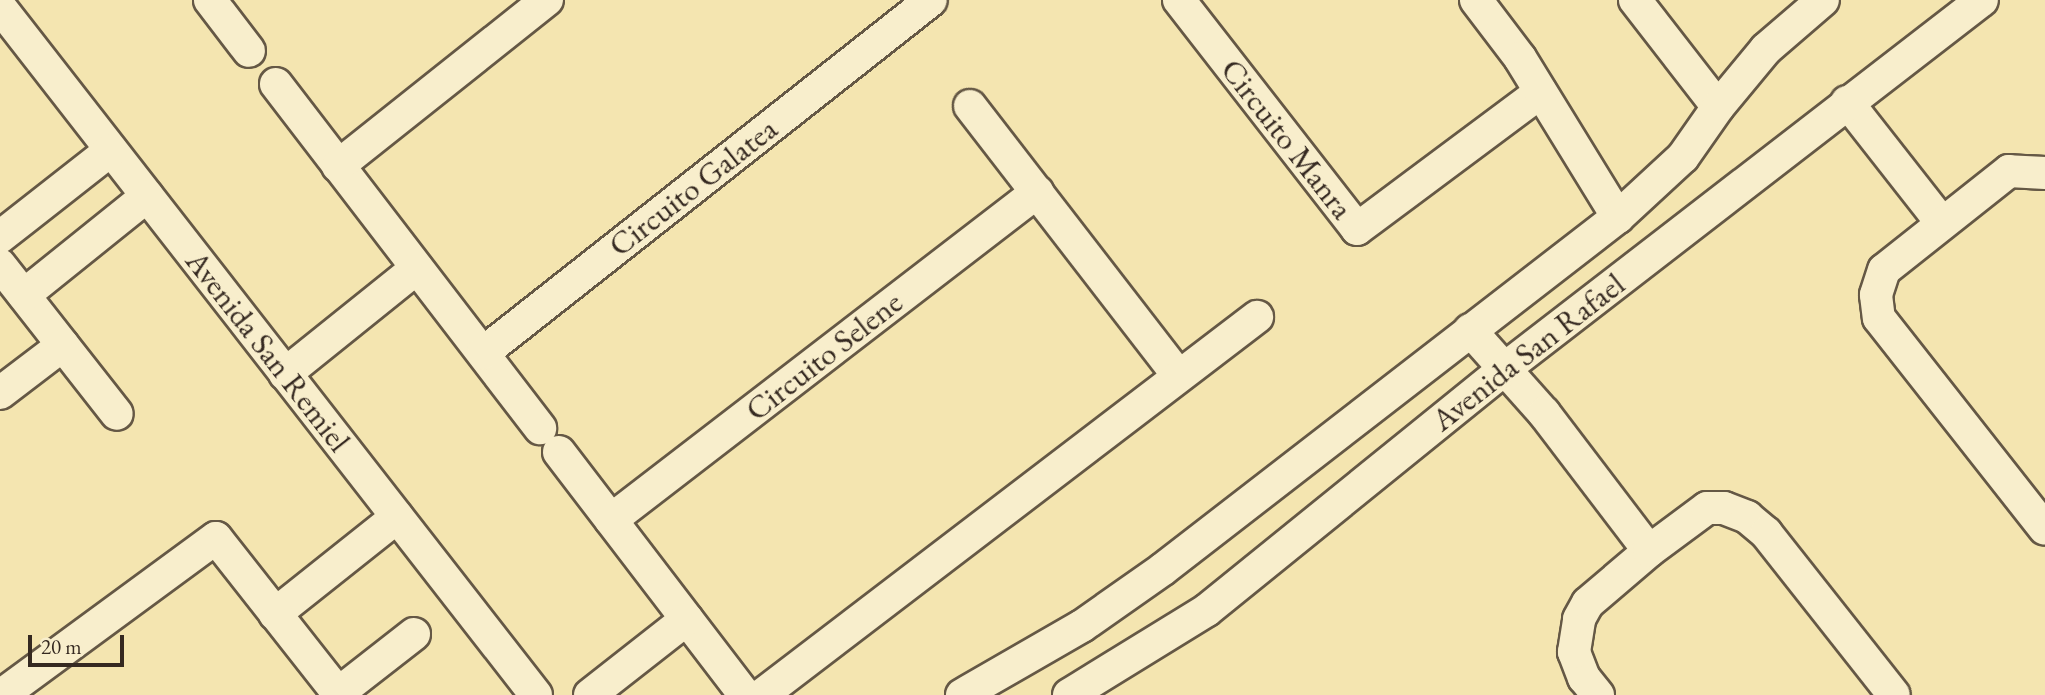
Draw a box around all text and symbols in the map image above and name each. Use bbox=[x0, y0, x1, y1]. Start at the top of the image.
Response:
street label: Circuito Manra bbox=[1213, 51, 1361, 227]
street label: Circuito Galatea bbox=[601, 109, 785, 265]
street label: Avenida San Remiel bbox=[178, 243, 358, 459]
street label: Avenida San Rafael bbox=[1424, 265, 1632, 439]
street label: Circuito Selene bbox=[738, 283, 910, 429]
scale bar bbox=[32, 622, 128, 666]
text: 20 m bbox=[41, 633, 82, 660]

